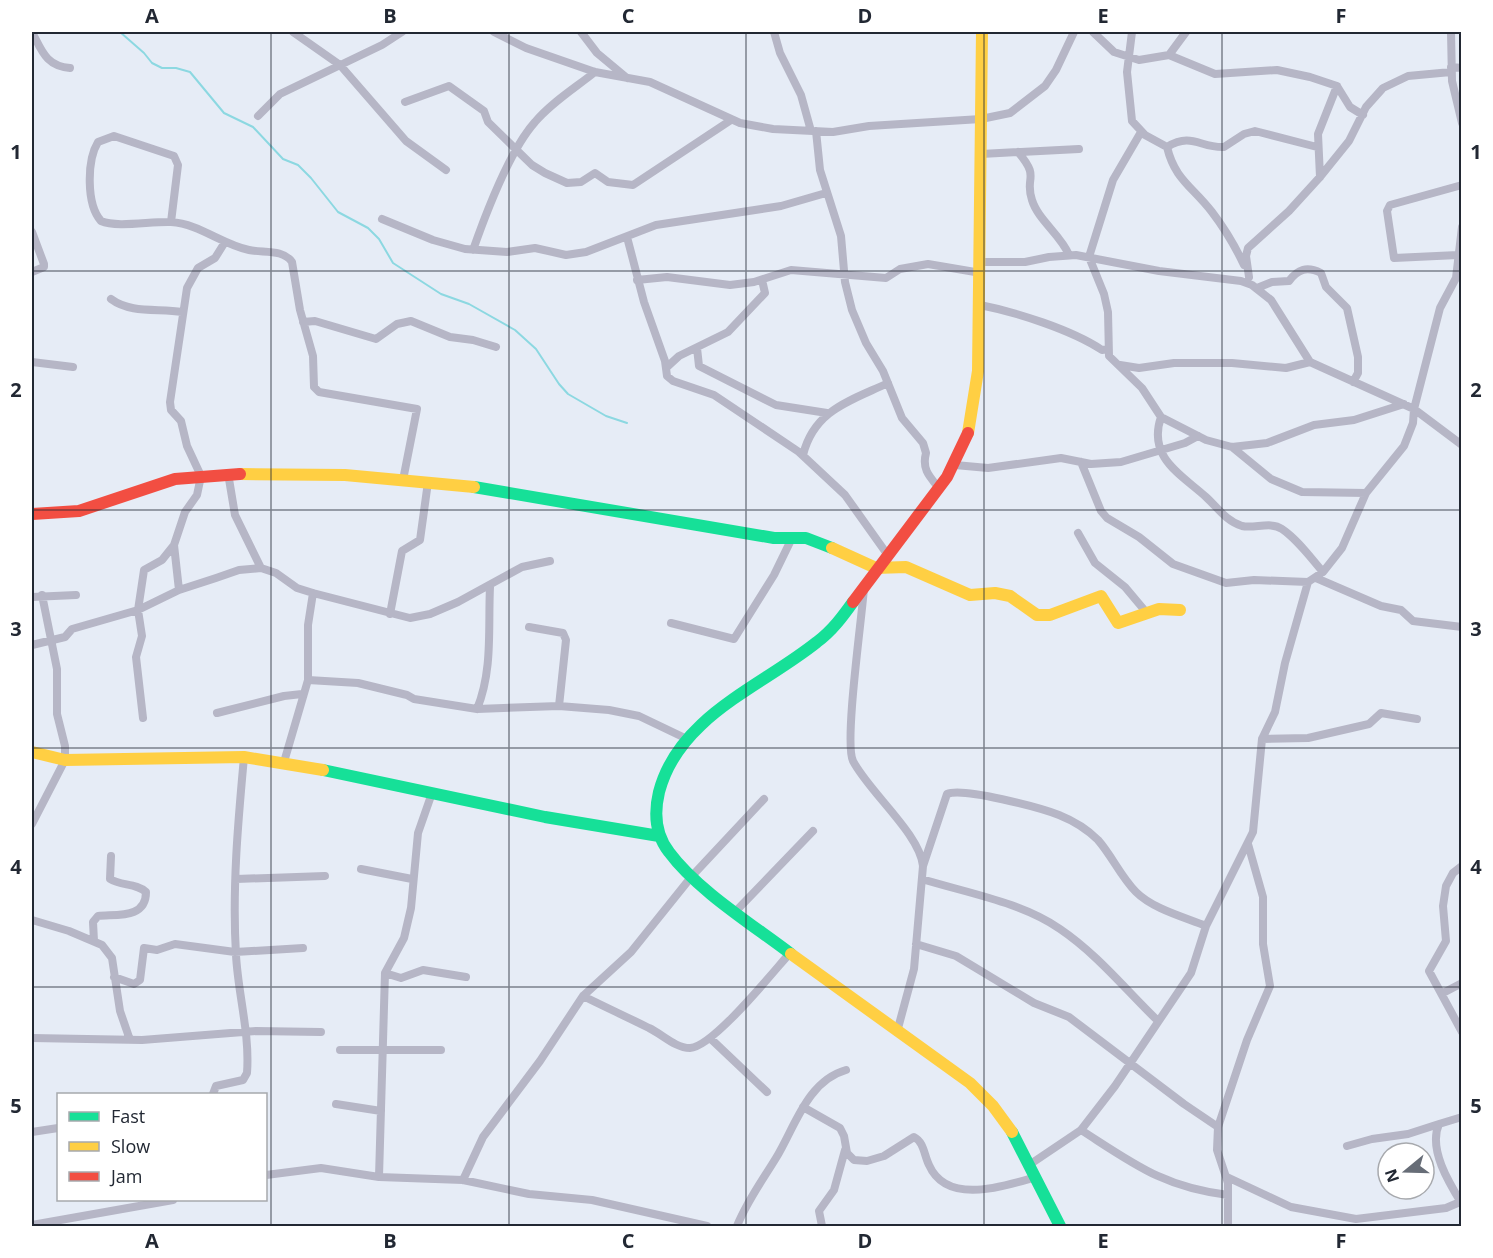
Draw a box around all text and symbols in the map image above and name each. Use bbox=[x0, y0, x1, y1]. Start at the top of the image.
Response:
text: A bbox=[145, 2, 159, 29]
text: B bbox=[383, 2, 397, 29]
text: C bbox=[622, 2, 635, 29]
text: D bbox=[858, 2, 872, 29]
text: E bbox=[1097, 2, 1109, 29]
text: F bbox=[1336, 2, 1346, 29]
text: 1 bbox=[10, 138, 22, 165]
text: 1 bbox=[1470, 138, 1482, 165]
text: 2 bbox=[10, 376, 22, 403]
text: 2 bbox=[1470, 376, 1482, 403]
text: 3 bbox=[10, 615, 22, 642]
text: 3 bbox=[1470, 615, 1482, 642]
text: 4 bbox=[10, 853, 22, 880]
text: 4 bbox=[1470, 853, 1482, 880]
text: 5 bbox=[10, 1092, 22, 1119]
text: 5 bbox=[1470, 1092, 1482, 1119]
legend bbox=[57, 1093, 267, 1201]
text: Fast bbox=[111, 1104, 145, 1128]
text: Slow bbox=[111, 1134, 150, 1158]
north arrow bbox=[1376, 1141, 1436, 1201]
text: Jam bbox=[109, 1164, 143, 1188]
text: N bbox=[1379, 1166, 1404, 1186]
text: A bbox=[145, 1227, 159, 1254]
text: B bbox=[383, 1227, 397, 1254]
text: C bbox=[622, 1227, 635, 1254]
text: D bbox=[858, 1227, 872, 1254]
text: E bbox=[1097, 1227, 1109, 1254]
text: F bbox=[1336, 1227, 1346, 1254]

